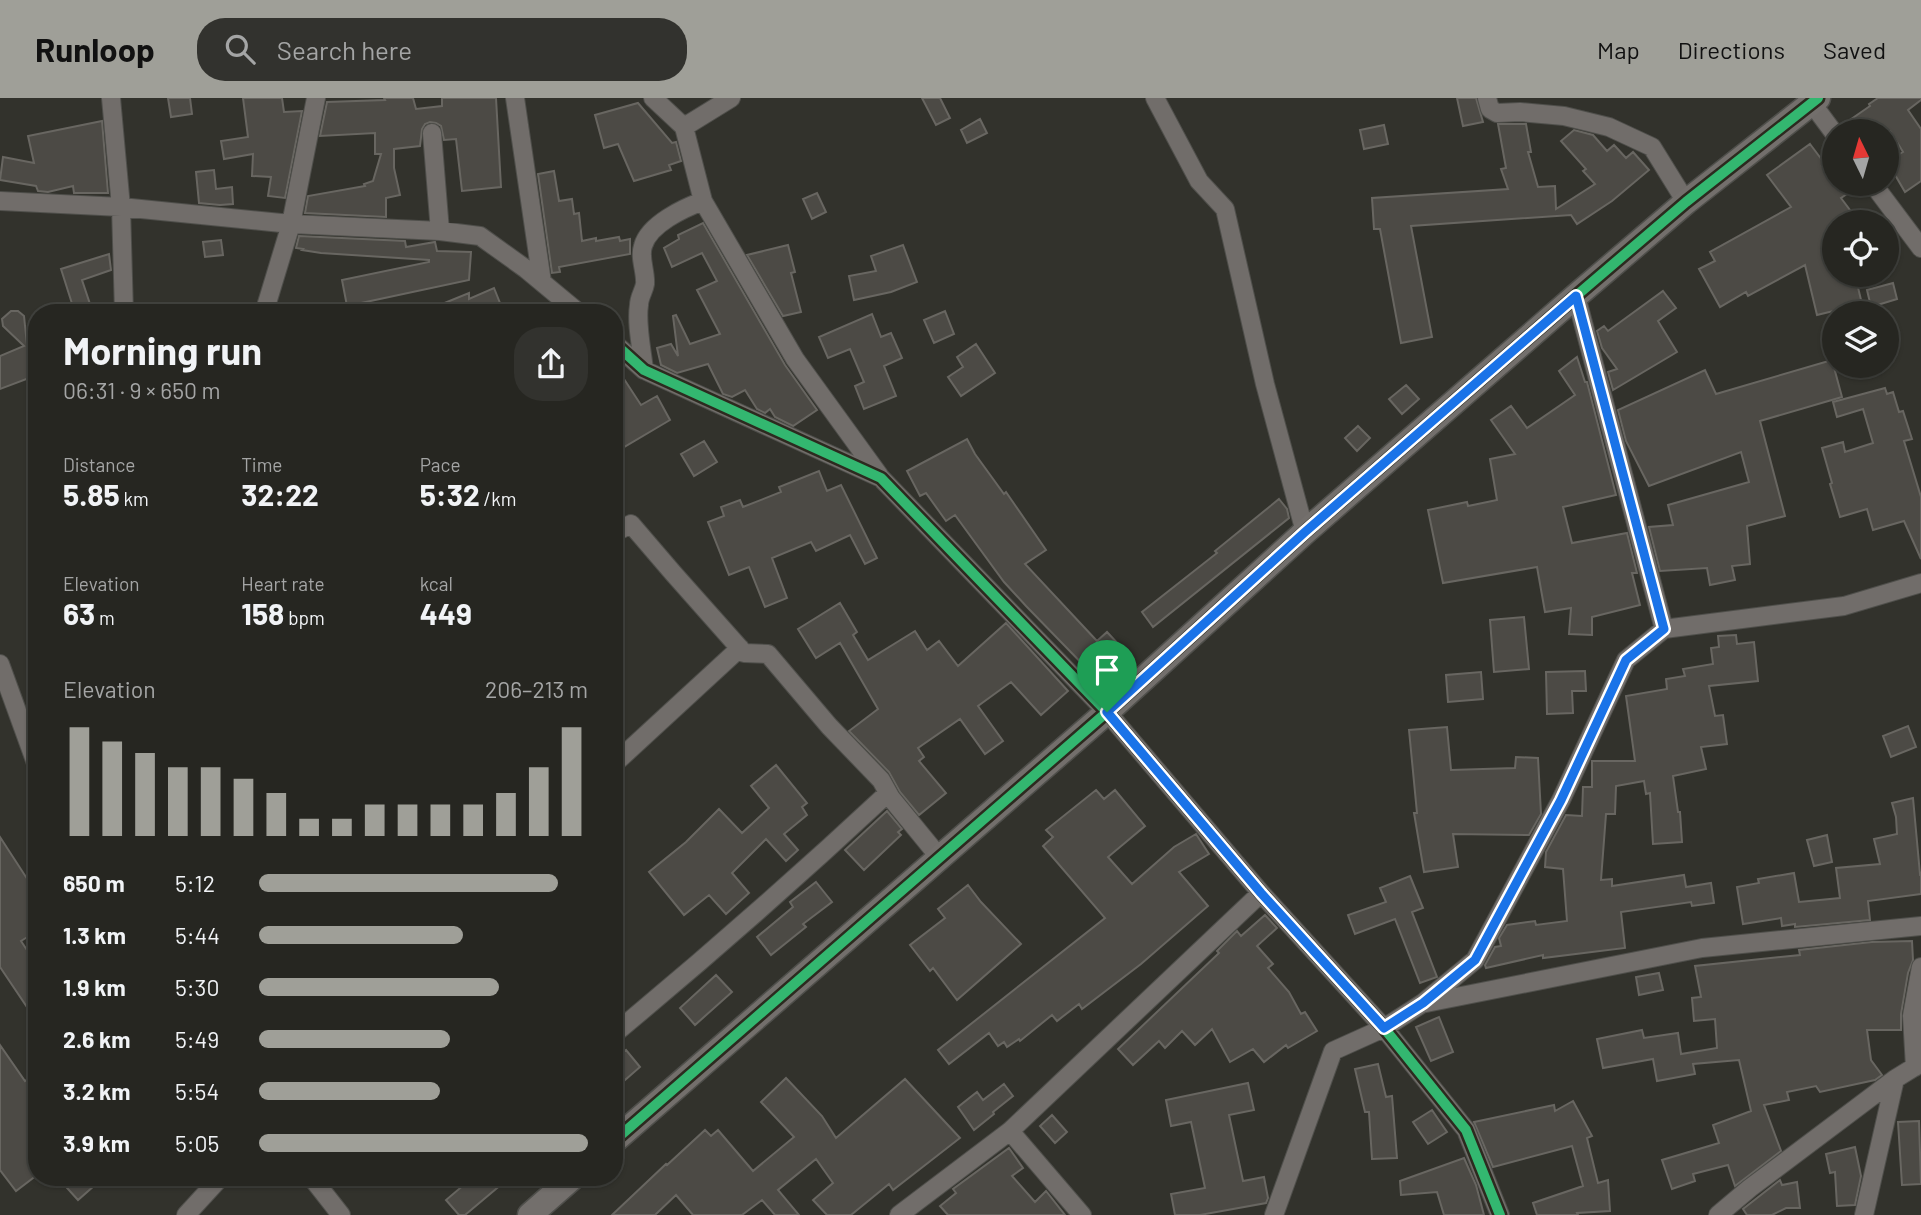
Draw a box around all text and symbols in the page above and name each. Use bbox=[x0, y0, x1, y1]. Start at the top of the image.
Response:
search box bbox=[197, 18, 687, 81]
text: Runloop bbox=[35, 29, 155, 69]
icon: search bbox=[221, 30, 259, 68]
text: Search here bbox=[277, 34, 412, 65]
text: Map bbox=[1597, 35, 1640, 64]
text: Directions bbox=[1678, 35, 1785, 64]
text: Saved bbox=[1823, 35, 1886, 64]
north arrow bbox=[1822, 119, 1899, 196]
map controls bbox=[1822, 119, 1899, 378]
button: locate bbox=[1822, 210, 1899, 287]
button: layers bbox=[1822, 301, 1899, 378]
text: Morning run bbox=[63, 327, 262, 373]
button: share bbox=[514, 327, 588, 401]
text: 06:31 · 9 × 650 m bbox=[63, 376, 221, 404]
text: Distance bbox=[63, 453, 135, 476]
text: Time bbox=[241, 453, 282, 476]
text: Pace bbox=[420, 453, 461, 476]
text: 5.85 bbox=[63, 476, 120, 512]
text: 32:22 bbox=[241, 476, 319, 512]
text: 5:32 bbox=[420, 476, 480, 512]
text: km bbox=[120, 487, 149, 510]
text: /km bbox=[480, 487, 516, 510]
text: Elevation bbox=[63, 572, 140, 595]
text: Heart rate bbox=[241, 572, 325, 595]
text: kcal bbox=[420, 572, 453, 595]
text: 63 bbox=[63, 595, 95, 631]
text: 158 bbox=[241, 595, 284, 631]
text: 449 bbox=[420, 595, 472, 631]
text: m bbox=[95, 606, 115, 629]
text: bpm bbox=[284, 606, 325, 629]
pin bbox=[1077, 640, 1137, 712]
icon: arrive bbox=[1088, 651, 1126, 689]
text: Elevation bbox=[63, 675, 156, 703]
text: 206–213 m bbox=[485, 675, 588, 703]
text: 650 m bbox=[63, 869, 125, 897]
text: 5:12 bbox=[175, 869, 215, 897]
text: 1.3 km bbox=[63, 921, 126, 949]
text: 5:44 bbox=[175, 921, 220, 949]
text: 1.9 km bbox=[63, 973, 126, 1001]
text: 5:30 bbox=[175, 973, 219, 1001]
text: 2.6 km bbox=[63, 1025, 131, 1053]
text: 5:49 bbox=[175, 1025, 219, 1053]
text: 3.2 km bbox=[63, 1077, 131, 1105]
text: 5:54 bbox=[175, 1077, 219, 1105]
text: 3.9 km bbox=[63, 1129, 130, 1157]
text: 5:05 bbox=[175, 1129, 219, 1157]

